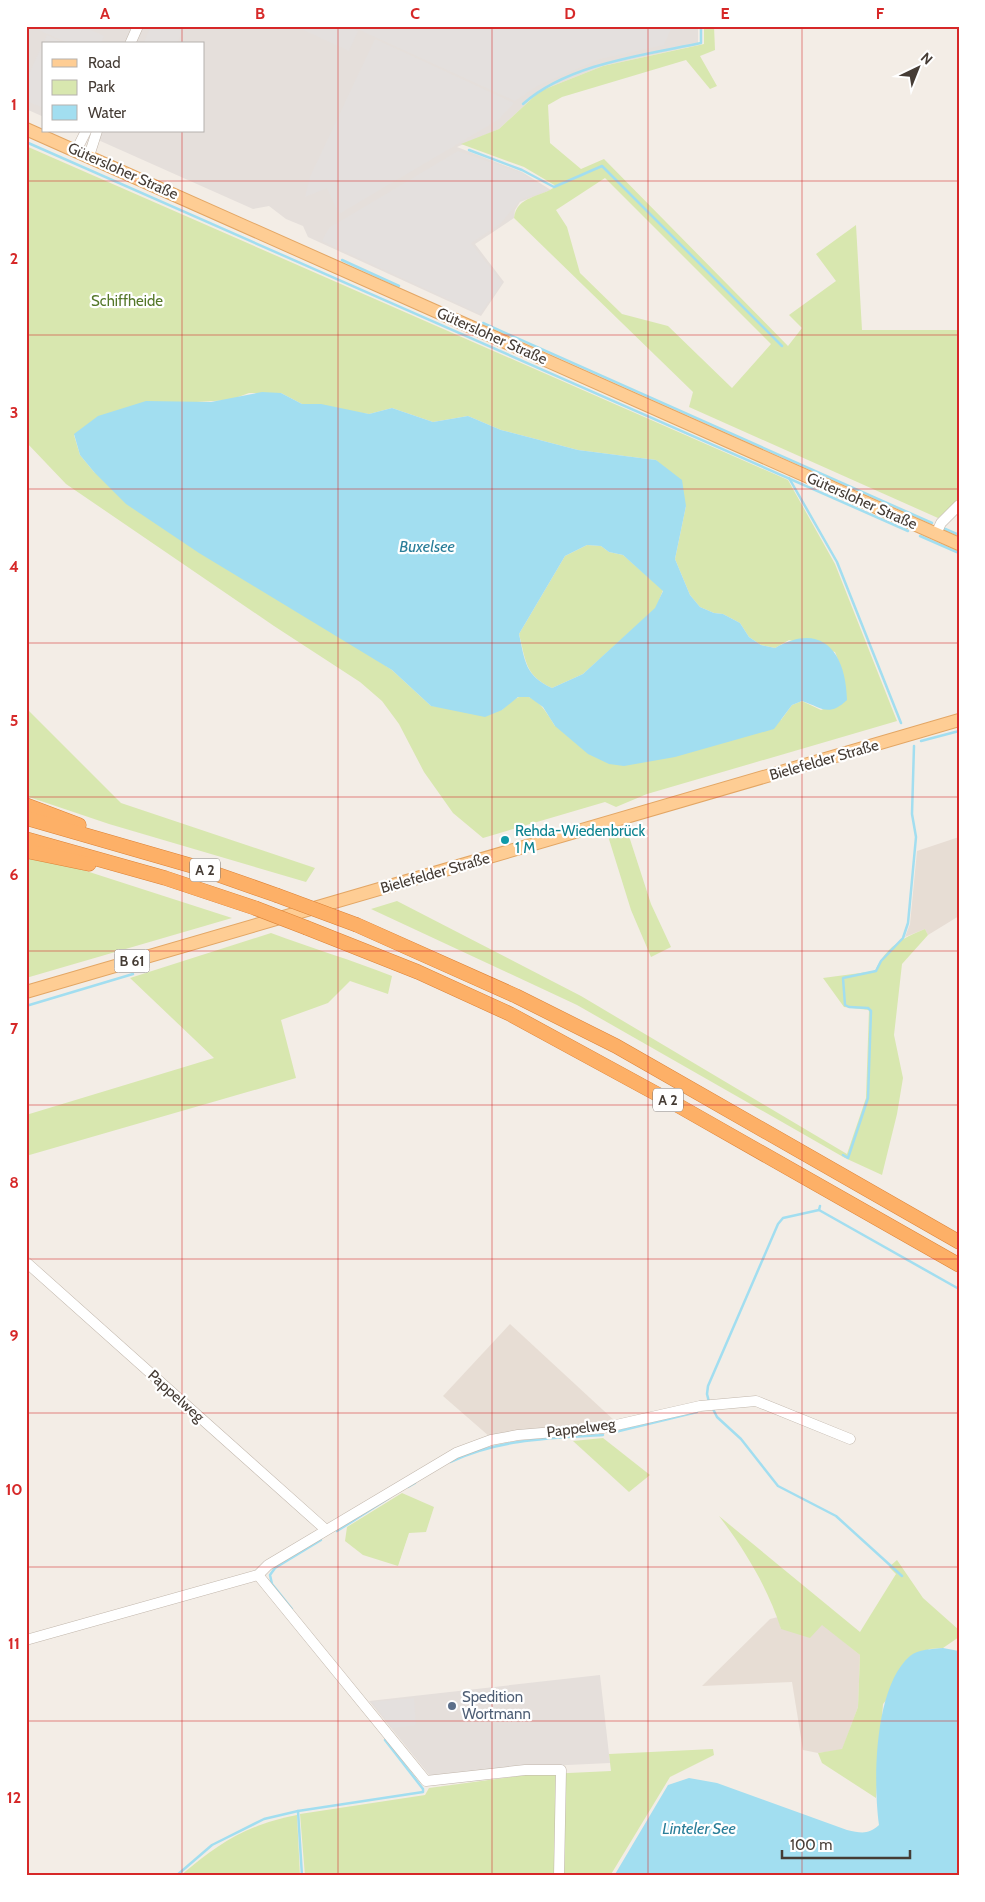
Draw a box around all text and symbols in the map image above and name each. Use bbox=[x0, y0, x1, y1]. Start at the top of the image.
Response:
text: A bbox=[100, 4, 110, 23]
text: B bbox=[255, 4, 265, 23]
text: C bbox=[410, 4, 420, 23]
text: D bbox=[564, 4, 576, 23]
text: E bbox=[720, 4, 730, 23]
text: F bbox=[876, 4, 885, 23]
legend bbox=[42, 42, 205, 132]
north arrow bbox=[892, 42, 942, 92]
text: N bbox=[917, 49, 937, 68]
text: Road bbox=[88, 54, 121, 72]
text: Park bbox=[88, 78, 115, 96]
text: 1 bbox=[11, 95, 17, 114]
text: Water bbox=[88, 104, 126, 122]
street label: Gütersloher Straße bbox=[65, 139, 181, 204]
text: 2 bbox=[10, 249, 18, 268]
park label: Schiffheide bbox=[91, 292, 163, 310]
street label: Gütersloher Straße bbox=[434, 304, 550, 369]
text: 3 bbox=[10, 403, 18, 422]
street label: Gütersloher Straße bbox=[804, 469, 920, 534]
water label: Buxelsee bbox=[399, 537, 455, 556]
text: 4 bbox=[9, 557, 19, 576]
text: 5 bbox=[10, 711, 18, 730]
street label: Bielefelder Straße bbox=[767, 736, 881, 784]
place label: Rehda-Wiedenbrück 1 M bbox=[515, 822, 645, 857]
marker: Rehda-Wiedenbrück 1 M bbox=[499, 834, 511, 846]
street label: Bielefelder Straße bbox=[378, 849, 492, 897]
road number: A 2 bbox=[190, 858, 220, 882]
text: 6 bbox=[10, 865, 19, 884]
road number: B 61 bbox=[114, 949, 150, 972]
text: 7 bbox=[10, 1019, 19, 1038]
road number: A 2 bbox=[653, 1088, 683, 1112]
text: 8 bbox=[9, 1173, 19, 1192]
text: 9 bbox=[10, 1326, 19, 1345]
street label: Pappelweg bbox=[144, 1366, 208, 1426]
street label: Pappelweg bbox=[545, 1415, 617, 1441]
text: 10 bbox=[5, 1480, 23, 1499]
text: 11 bbox=[8, 1634, 20, 1653]
place label: Spedition Wortmann bbox=[462, 1688, 531, 1723]
marker: Spedition Wortmann bbox=[446, 1700, 458, 1712]
text: 12 bbox=[7, 1788, 21, 1807]
water label: Linteler See bbox=[662, 1819, 736, 1838]
scale bar bbox=[782, 1827, 910, 1859]
text: 100 m bbox=[790, 1836, 832, 1854]

